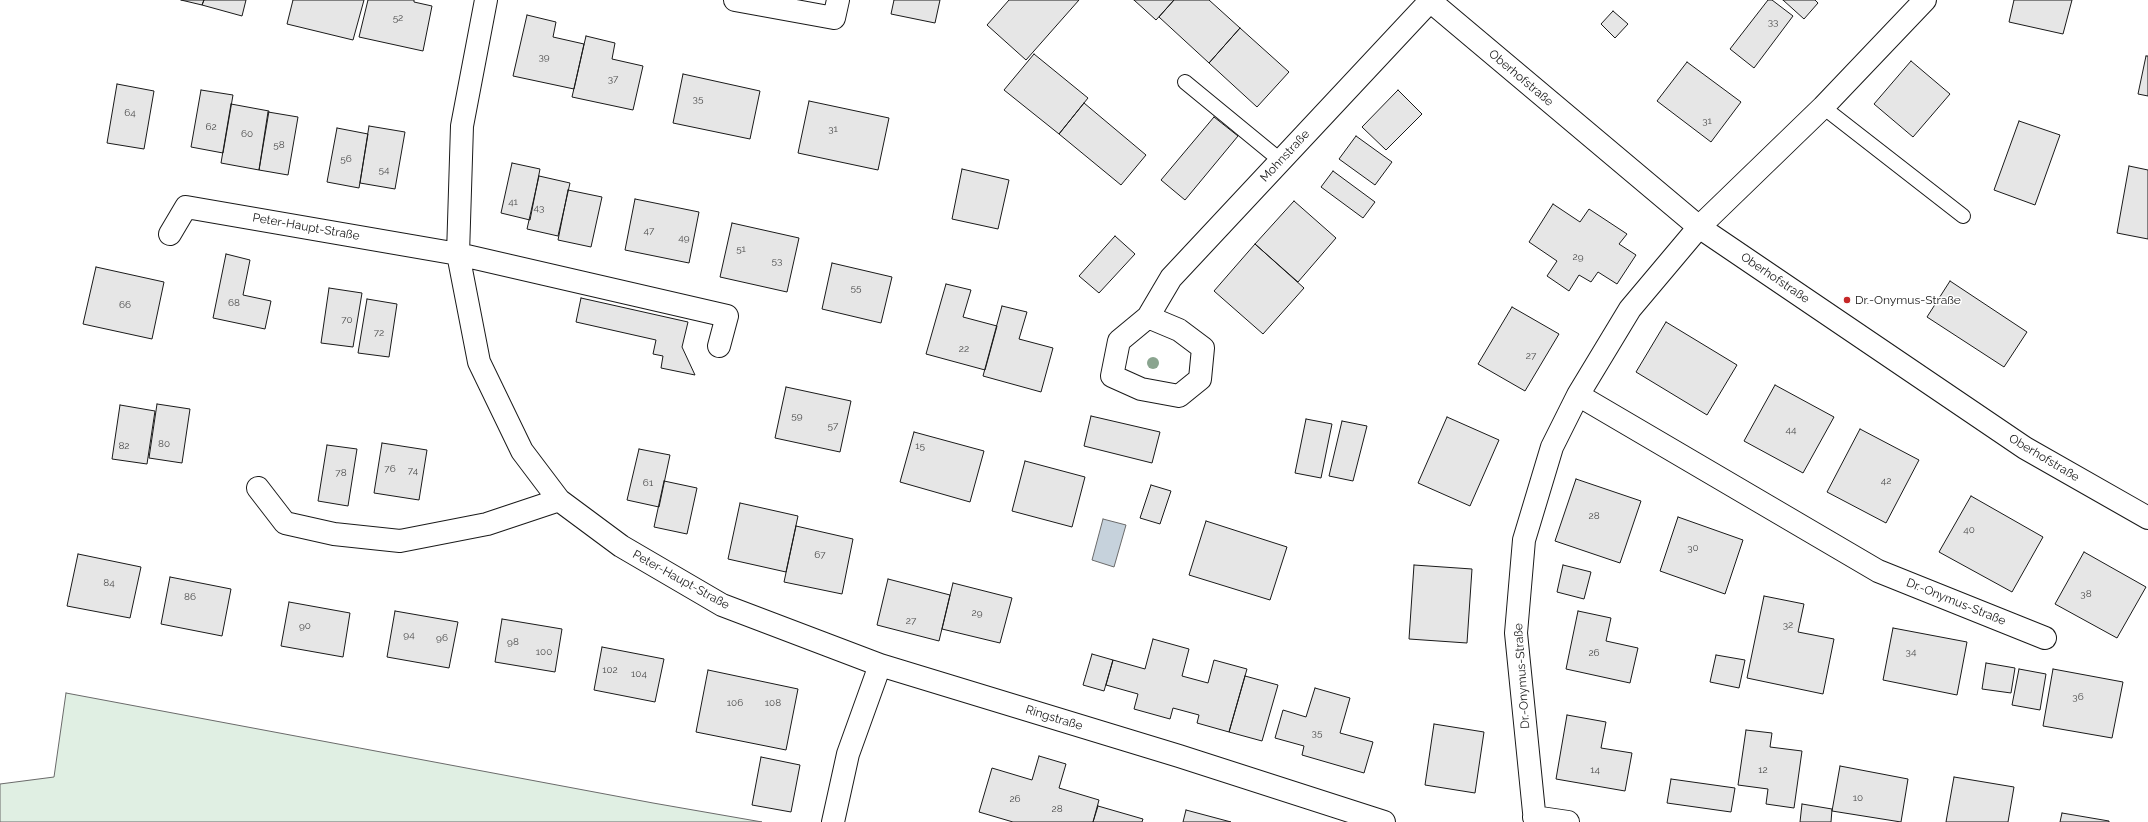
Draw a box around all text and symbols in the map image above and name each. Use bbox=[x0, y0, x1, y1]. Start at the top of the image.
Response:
house number: 52 bbox=[393, 12, 403, 24]
house number: 33 bbox=[1768, 16, 1778, 28]
street label: Oberhofstraße bbox=[1486, 47, 1556, 109]
house number: 39 bbox=[538, 51, 550, 63]
house number: 37 bbox=[608, 73, 618, 85]
house number: 35 bbox=[693, 93, 703, 105]
house number: 64 bbox=[124, 107, 136, 119]
house number: 31 bbox=[1702, 115, 1712, 127]
house number: 62 bbox=[205, 121, 217, 133]
house number: 31 bbox=[828, 123, 838, 135]
street label: Mohnstraße bbox=[1257, 127, 1313, 185]
house number: 60 bbox=[241, 128, 253, 140]
house number: 58 bbox=[273, 139, 285, 151]
house number: 56 bbox=[340, 153, 352, 165]
house number: 54 bbox=[379, 164, 389, 176]
house number: 41 bbox=[508, 196, 518, 208]
house number: 43 bbox=[534, 202, 544, 214]
street label: Peter-Haupt-Straße bbox=[251, 210, 361, 244]
house number: 47 bbox=[644, 225, 654, 237]
house number: 49 bbox=[678, 232, 690, 244]
house number: 51 bbox=[736, 243, 746, 255]
street label: Oberhofstraße bbox=[1738, 250, 1812, 306]
house number: 29 bbox=[1572, 251, 1584, 263]
house number: 53 bbox=[772, 255, 782, 267]
house number: 55 bbox=[851, 282, 861, 294]
place label: Dr.-Onymus-Straße bbox=[1855, 293, 1961, 307]
marker: Dr.-Onymus-Straße bbox=[1842, 295, 1852, 305]
house number: 68 bbox=[228, 297, 240, 309]
house number: 66 bbox=[119, 299, 131, 311]
house number: 70 bbox=[341, 314, 353, 326]
house number: 72 bbox=[374, 327, 384, 339]
house number: 22 bbox=[959, 343, 969, 355]
house number: 27 bbox=[1526, 350, 1536, 362]
house number: 59 bbox=[791, 410, 803, 422]
house number: 57 bbox=[828, 420, 838, 432]
house number: 44 bbox=[1786, 424, 1796, 436]
street label: Oberhofstraße bbox=[2006, 431, 2082, 485]
house number: 80 bbox=[158, 438, 170, 450]
house number: 82 bbox=[118, 440, 130, 452]
house number: 15 bbox=[915, 440, 925, 452]
house number: 76 bbox=[384, 463, 396, 475]
house number: 74 bbox=[408, 465, 418, 477]
house number: 78 bbox=[335, 467, 347, 479]
house number: 42 bbox=[1881, 475, 1891, 487]
house number: 61 bbox=[643, 477, 653, 489]
house number: 28 bbox=[1588, 510, 1600, 522]
house number: 40 bbox=[1963, 524, 1975, 536]
house number: 30 bbox=[1687, 542, 1699, 554]
street label: Peter-Haupt-Straße bbox=[630, 547, 732, 613]
house number: 67 bbox=[814, 549, 826, 561]
street label: Dr.-Onymus-Straße bbox=[1904, 575, 2008, 629]
house number: 84 bbox=[103, 577, 115, 589]
house number: 38 bbox=[2080, 588, 2092, 600]
house number: 86 bbox=[184, 591, 196, 603]
house number: 29 bbox=[971, 607, 983, 619]
house number: 27 bbox=[906, 615, 916, 627]
house number: 32 bbox=[1783, 619, 1793, 631]
house number: 90 bbox=[299, 620, 311, 632]
street label: Dr.-Onymus-Straße bbox=[1511, 623, 1533, 729]
house number: 94 bbox=[403, 629, 415, 641]
house number: 96 bbox=[436, 632, 448, 644]
house number: 98 bbox=[507, 636, 519, 648]
house number: 100 bbox=[536, 646, 552, 658]
house number: 34 bbox=[1906, 646, 1916, 658]
house number: 26 bbox=[1588, 647, 1600, 659]
house number: 102 bbox=[602, 664, 618, 676]
house number: 104 bbox=[631, 668, 647, 680]
house number: 36 bbox=[2072, 691, 2084, 703]
house number: 106 bbox=[727, 697, 743, 709]
house number: 108 bbox=[765, 697, 781, 709]
street label: Ringstraße bbox=[1024, 702, 1084, 734]
house number: 35 bbox=[1312, 727, 1322, 739]
house number: 14 bbox=[1590, 764, 1600, 776]
house number: 12 bbox=[1758, 764, 1768, 776]
house number: 10 bbox=[1853, 792, 1863, 804]
house number: 26 bbox=[1009, 793, 1021, 805]
house number: 28 bbox=[1051, 803, 1063, 815]

